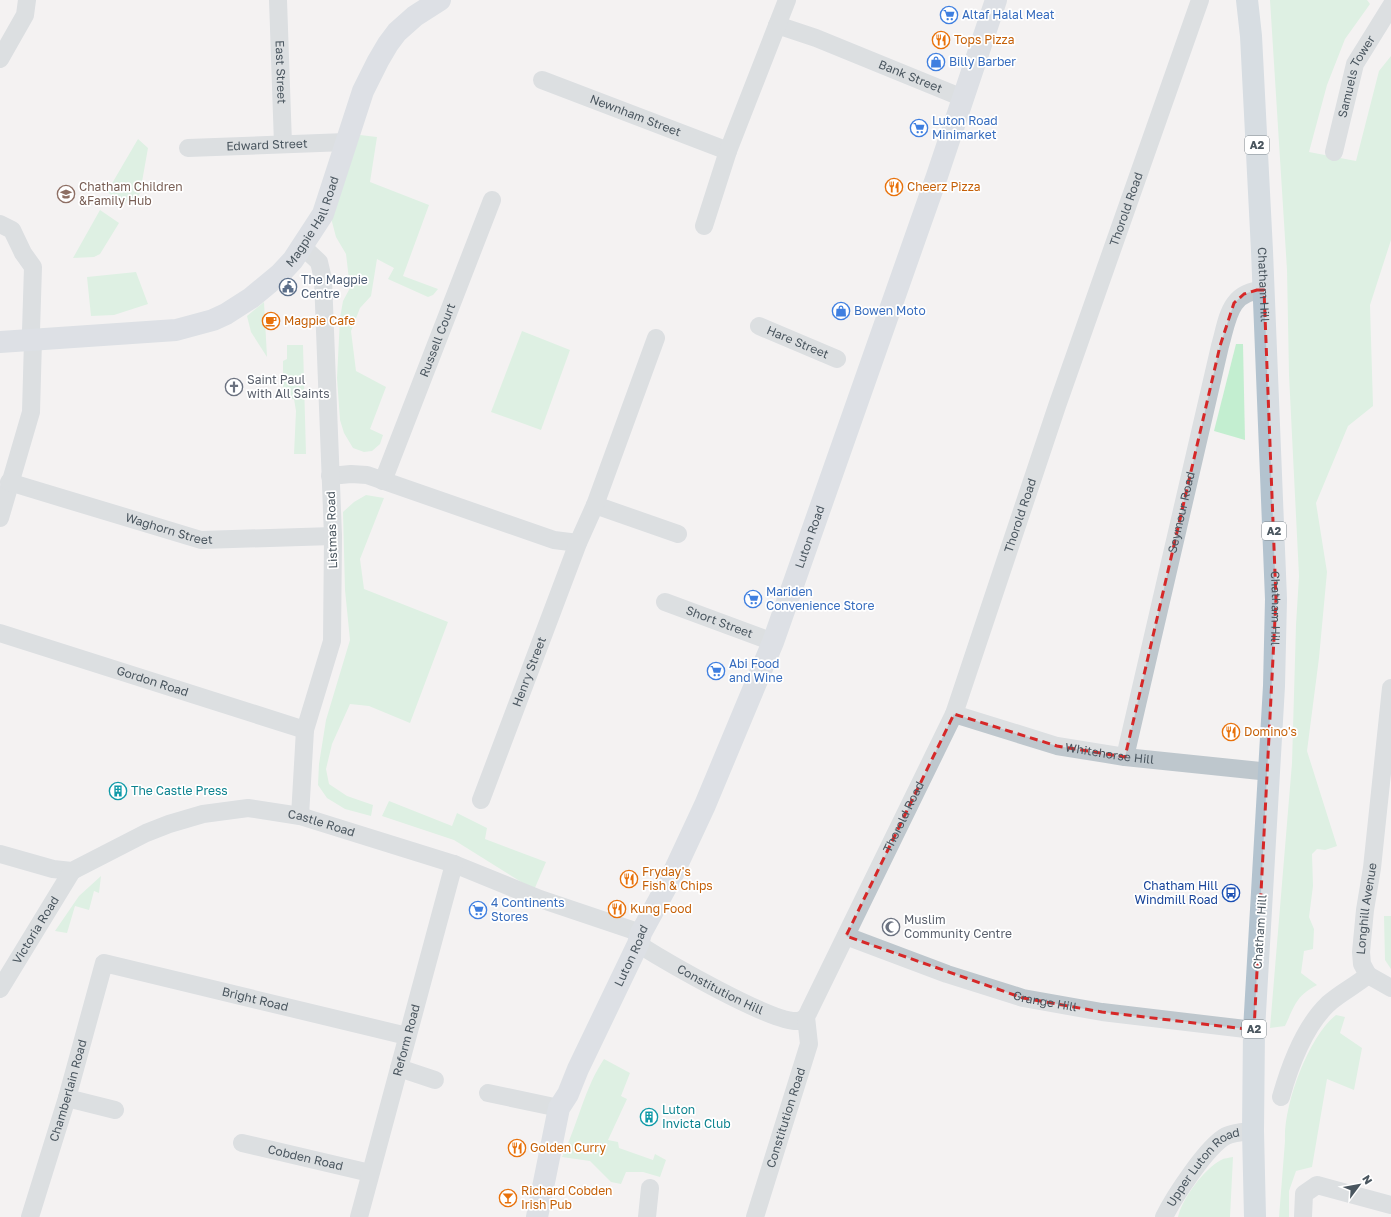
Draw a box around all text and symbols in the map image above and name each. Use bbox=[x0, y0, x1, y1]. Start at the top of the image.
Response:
supermarket icon: Altaf Halal Meat bbox=[939, 5, 959, 25]
place label: Altaf Halal Meat bbox=[962, 7, 1055, 22]
restaurant icon: Tops Pizza bbox=[931, 30, 951, 50]
place label: Tops Pizza bbox=[954, 32, 1015, 47]
street label: Samuels Tower bbox=[1334, 32, 1378, 119]
street label: East Street bbox=[272, 40, 290, 104]
shop icon: Billy Barber bbox=[926, 52, 946, 72]
place label: Billy Barber bbox=[949, 54, 1016, 69]
street label: Bank Street bbox=[876, 56, 945, 96]
street label: Newnham Street bbox=[588, 91, 684, 139]
place label: Luton Road Minimarket bbox=[932, 113, 998, 142]
supermarket icon: Luton Road Minimarket bbox=[909, 118, 929, 138]
street label: Edward Street bbox=[226, 135, 308, 154]
road number: A2 bbox=[1245, 136, 1269, 154]
street label: Thorold Road bbox=[1106, 170, 1146, 248]
street label: Magpie Hall Road bbox=[282, 174, 342, 270]
restaurant icon: Cheerz Pizza bbox=[884, 177, 904, 197]
place label: Chatham Children &Family Hub bbox=[79, 179, 183, 208]
place label: Cheerz Pizza bbox=[907, 179, 981, 194]
school or university icon: Chatham Children &Family Hub bbox=[56, 184, 76, 204]
street label: Chatham Hill bbox=[1255, 247, 1273, 322]
place label: The Magpie Centre bbox=[301, 272, 368, 301]
public building icon: The Magpie Centre bbox=[278, 277, 298, 297]
street label: Russell Court bbox=[416, 301, 458, 379]
shop icon: Bowen Moto bbox=[831, 301, 851, 321]
place label: Bowen Moto bbox=[854, 303, 926, 318]
cafe icon: Magpie Cafe bbox=[261, 311, 281, 331]
place label: Magpie Cafe bbox=[284, 313, 355, 328]
street label: Hare Street bbox=[765, 322, 831, 362]
place label: Saint Paul with All Saints bbox=[247, 372, 330, 401]
church icon: Saint Paul with All Saints bbox=[224, 377, 244, 397]
street label: Seymour Road bbox=[1164, 470, 1198, 555]
street label: Thorold Road bbox=[1001, 476, 1039, 554]
street label: Listmas Road bbox=[323, 491, 340, 569]
street label: Luton Road bbox=[792, 503, 827, 570]
street label: Waghorn Street bbox=[124, 510, 213, 547]
road number: A2 bbox=[1262, 522, 1286, 540]
street label: Chatham Hill bbox=[1268, 570, 1284, 646]
place label: Mariden Convenience Store bbox=[766, 584, 874, 613]
supermarket icon: Mariden Convenience Store bbox=[743, 589, 763, 609]
street label: Short Street bbox=[684, 602, 755, 641]
street label: Henry Street bbox=[509, 634, 549, 709]
place label: Abi Food and Wine bbox=[729, 656, 783, 685]
supermarket icon: Abi Food and Wine bbox=[706, 661, 726, 681]
street label: Gordon Road bbox=[115, 663, 190, 699]
restaurant icon: Domino's bbox=[1221, 722, 1241, 742]
place label: Domino's bbox=[1244, 724, 1297, 739]
street label: Whitehorse Hill bbox=[1064, 739, 1155, 767]
street label: Thorold Road bbox=[880, 779, 927, 855]
building icon: The Castle Press bbox=[108, 781, 128, 801]
place label: The Castle Press bbox=[131, 783, 228, 798]
street label: Castle Road bbox=[287, 806, 357, 840]
street label: Longhill Avenue bbox=[1353, 862, 1379, 955]
place label: Fryday's Fish & Chips bbox=[642, 864, 713, 893]
restaurant icon: Fryday's Fish & Chips bbox=[619, 869, 639, 889]
place label: Chatham Hill Windmill Road bbox=[1135, 878, 1218, 907]
bus stop icon: Chatham Hill Windmill Road bbox=[1221, 883, 1241, 903]
street label: Victoria Road bbox=[9, 893, 62, 967]
street label: Chatham Hill bbox=[1249, 894, 1270, 970]
place label: 4 Continents Stores bbox=[491, 895, 565, 924]
restaurant icon: Kung Food bbox=[607, 899, 627, 919]
supermarket icon: 4 Continents Stores bbox=[468, 900, 488, 920]
place label: Kung Food bbox=[630, 901, 692, 916]
place label: Muslim Community Centre bbox=[904, 912, 1012, 941]
mosque icon: Muslim Community Centre bbox=[881, 917, 901, 937]
street label: Luton Road bbox=[611, 922, 651, 989]
street label: Constitution Hill bbox=[675, 961, 766, 1018]
street label: Bright Road bbox=[220, 984, 290, 1014]
street label: Grange Hill bbox=[1011, 987, 1078, 1014]
street label: Reform Road bbox=[389, 1002, 423, 1078]
road number: A2 bbox=[1242, 1020, 1266, 1038]
street label: Chamberlain Road bbox=[46, 1038, 90, 1143]
street label: Constitution Road bbox=[763, 1066, 808, 1170]
place label: Luton Invicta Club bbox=[662, 1102, 731, 1131]
building icon: Luton Invicta Club bbox=[639, 1107, 659, 1127]
street label: Upper Luton Road bbox=[1163, 1124, 1241, 1209]
restaurant icon: Golden Curry bbox=[507, 1138, 527, 1158]
place label: Golden Curry bbox=[530, 1140, 606, 1155]
street label: Cobden Road bbox=[266, 1141, 345, 1173]
north arrow bbox=[1339, 1165, 1379, 1205]
text: N bbox=[1360, 1172, 1376, 1186]
place label: Richard Cobden Irish Pub bbox=[521, 1183, 612, 1212]
bar icon: Richard Cobden Irish Pub bbox=[498, 1188, 518, 1208]

